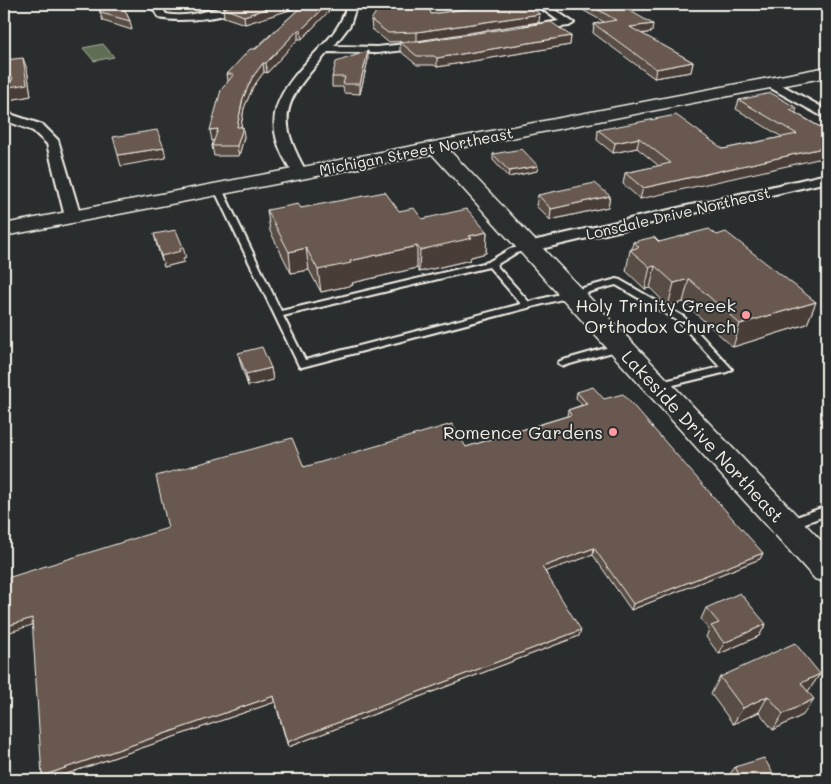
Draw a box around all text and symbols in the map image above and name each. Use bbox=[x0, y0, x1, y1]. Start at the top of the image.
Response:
street label: Michigan Street Northeast bbox=[317, 122, 515, 180]
street label: Lonsdale Drive Northeast bbox=[584, 182, 772, 244]
place label: Holy Trinity Greek Orthodox Church bbox=[575, 293, 736, 338]
marker: Holy Trinity Greek Orthodox Church bbox=[740, 309, 752, 321]
street label: Lakeside Drive Northeast bbox=[617, 345, 789, 527]
place label: Romence Gardens bbox=[443, 420, 603, 444]
marker: Romence Gardens bbox=[607, 426, 619, 438]

